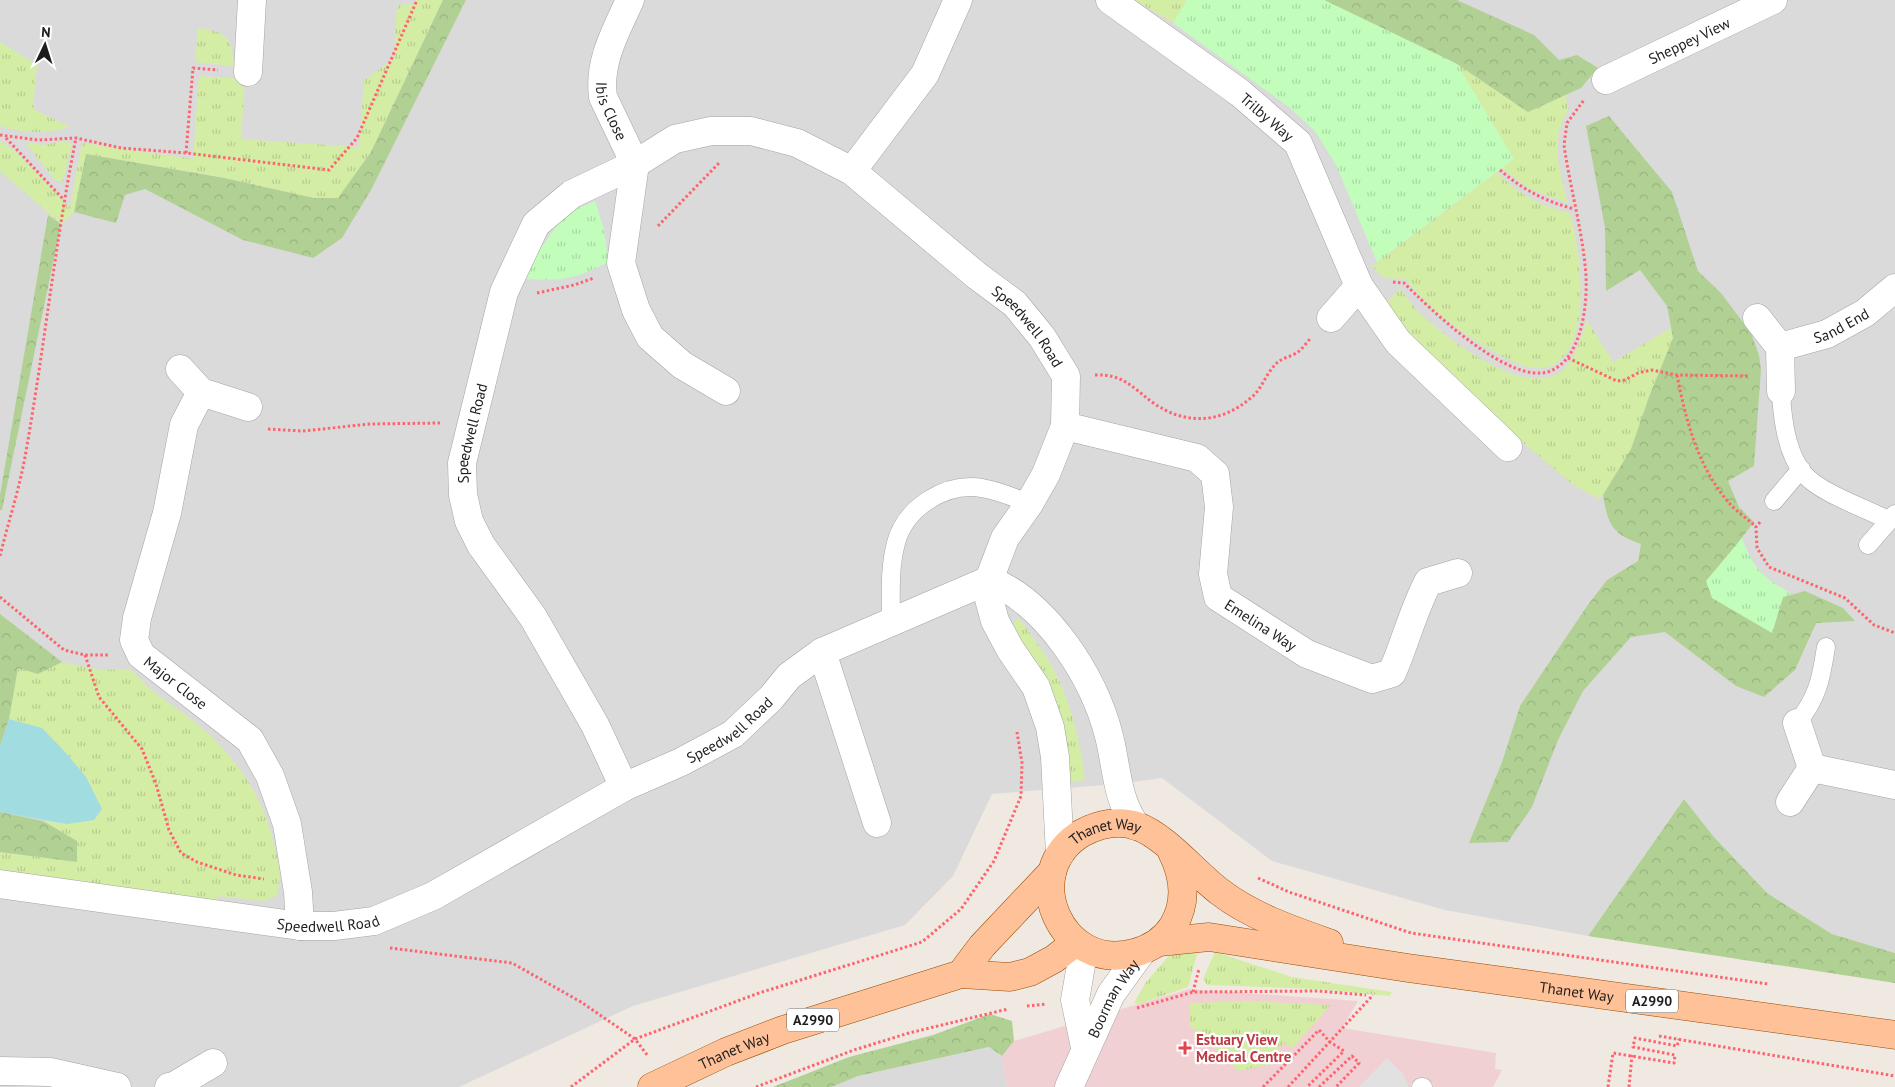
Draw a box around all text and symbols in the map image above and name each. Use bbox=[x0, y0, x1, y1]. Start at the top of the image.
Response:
street label: Sheppey View bbox=[1645, 13, 1733, 68]
north arrow bbox=[20, 20, 70, 70]
text: N bbox=[41, 23, 51, 41]
street label: Ibis Close bbox=[593, 82, 632, 143]
street label: Trilby Way bbox=[1237, 88, 1298, 145]
street label: Speedwell Road bbox=[988, 281, 1068, 371]
street label: Sand End bbox=[1811, 303, 1872, 347]
street label: Speedwell Road bbox=[452, 381, 491, 484]
street label: Emelina Way bbox=[1221, 594, 1301, 655]
street label: Major Close bbox=[140, 652, 212, 713]
street label: Speedwell Road bbox=[683, 692, 776, 767]
street label: Thanet Way bbox=[1065, 813, 1144, 849]
street label: Speedwell Road bbox=[276, 910, 382, 936]
street label: Boorman Way bbox=[1083, 955, 1143, 1041]
street label: Thanet Way bbox=[1538, 977, 1615, 1006]
road number: A2990 bbox=[1626, 989, 1678, 1012]
road number: A2990 bbox=[787, 1008, 839, 1032]
street label: Thanet Way bbox=[695, 1027, 772, 1073]
place label: Estuary View Medical Centre bbox=[1196, 1030, 1292, 1066]
marker: Estuary View Medical Centre bbox=[1178, 1041, 1192, 1055]

